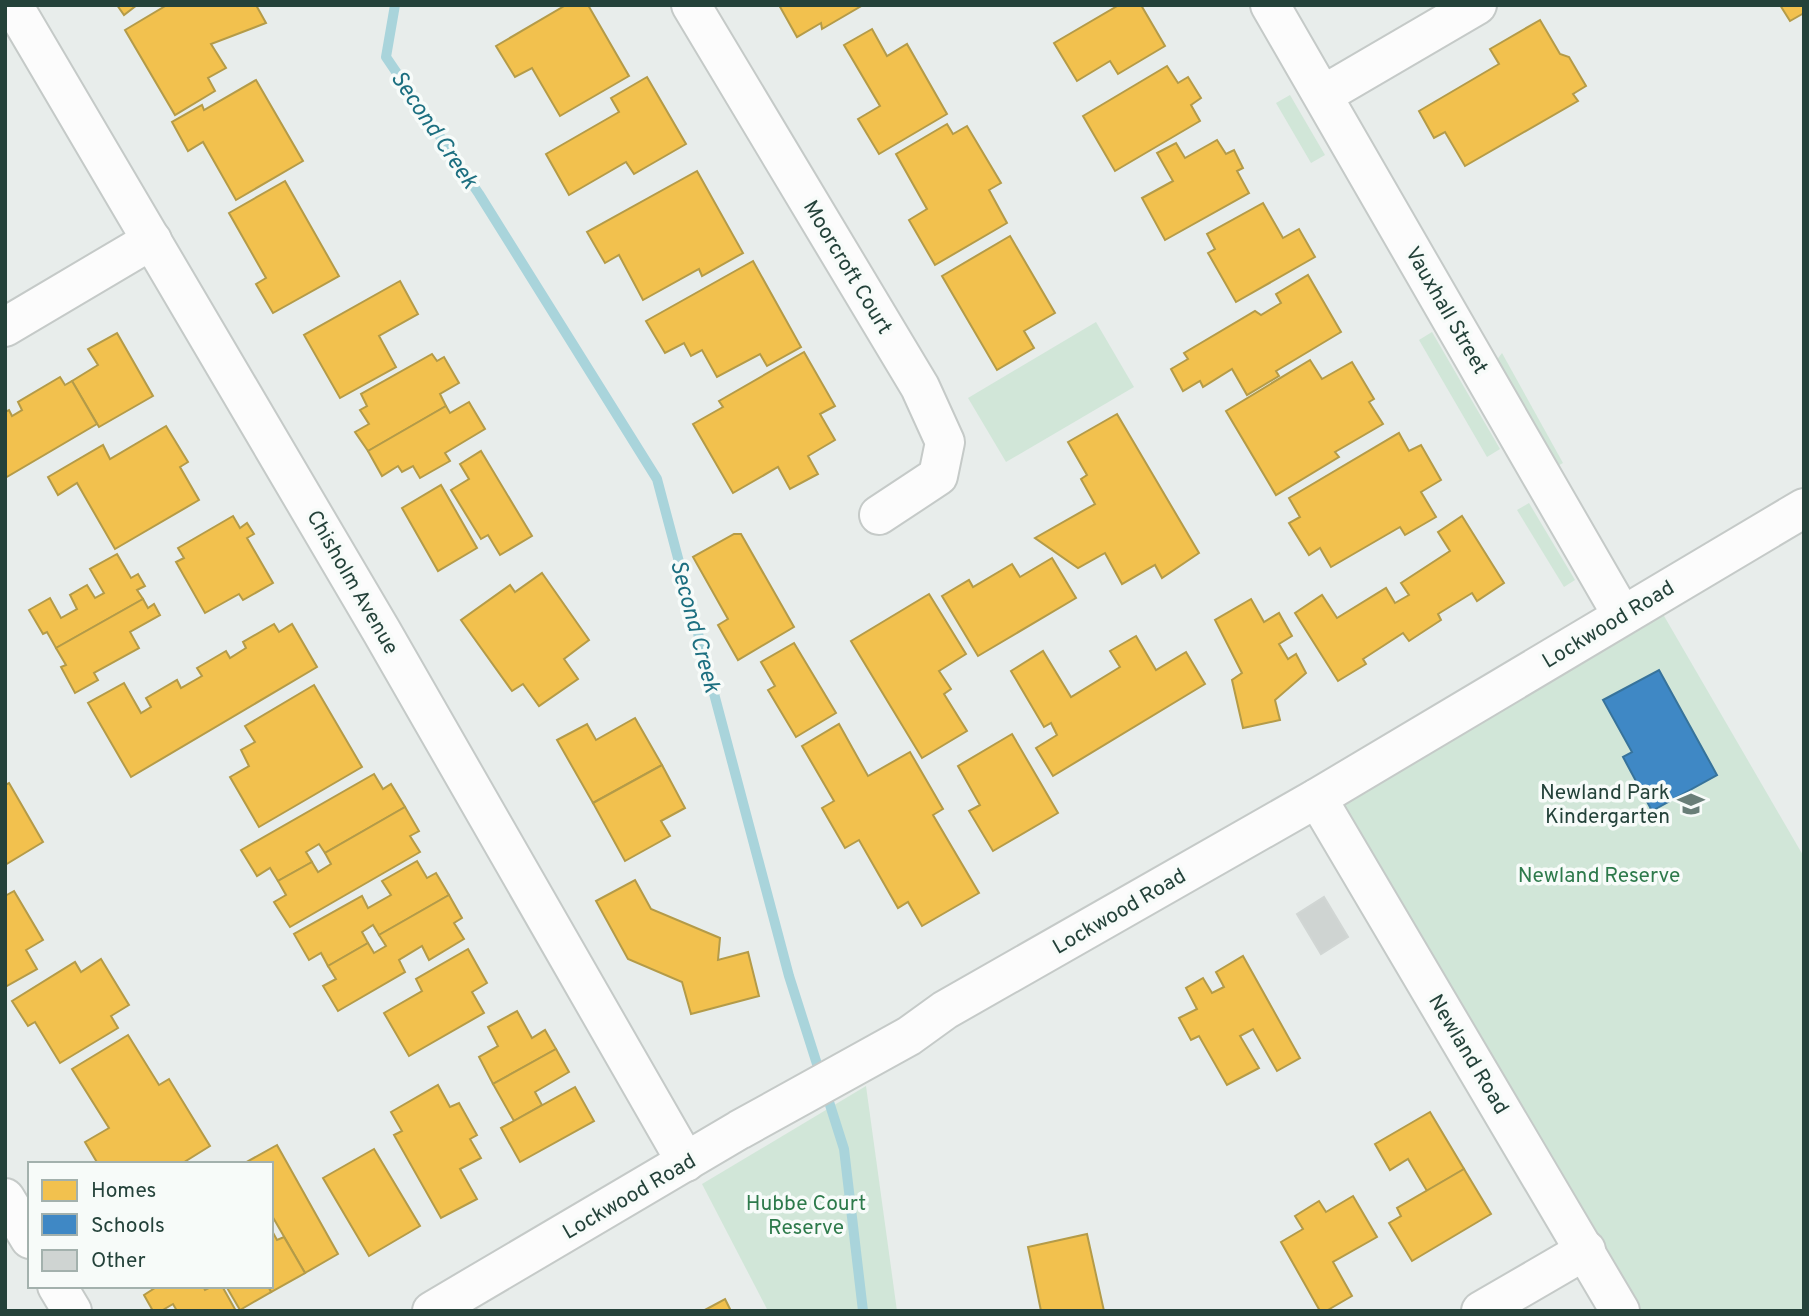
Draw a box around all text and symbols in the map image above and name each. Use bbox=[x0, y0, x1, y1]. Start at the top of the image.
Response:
water label: Second Creek bbox=[383, 66, 483, 195]
street label: Moorcroft Court bbox=[796, 196, 897, 340]
street label: Vauxhall Street bbox=[1398, 242, 1493, 379]
street label: Chisholm Avenue bbox=[299, 506, 404, 660]
water label: Second Creek bbox=[662, 557, 725, 697]
street label: Lockwood Road bbox=[1538, 575, 1680, 675]
place label: Newland Park Kindergarten bbox=[1540, 780, 1670, 831]
school or university icon: Newland Park Kindergarten bbox=[1676, 789, 1706, 819]
street label: Lockwood Road bbox=[1048, 863, 1191, 961]
park label: Newland Reserve bbox=[1518, 863, 1680, 890]
street label: Newland Road bbox=[1421, 990, 1514, 1120]
street label: Lockwood Road bbox=[558, 1148, 701, 1246]
legend bbox=[28, 1162, 273, 1288]
text: Homes bbox=[91, 1178, 156, 1205]
park label: Hubbe Court Reserve bbox=[746, 1191, 866, 1242]
text: Schools bbox=[91, 1213, 165, 1240]
text: Other bbox=[91, 1248, 146, 1275]

